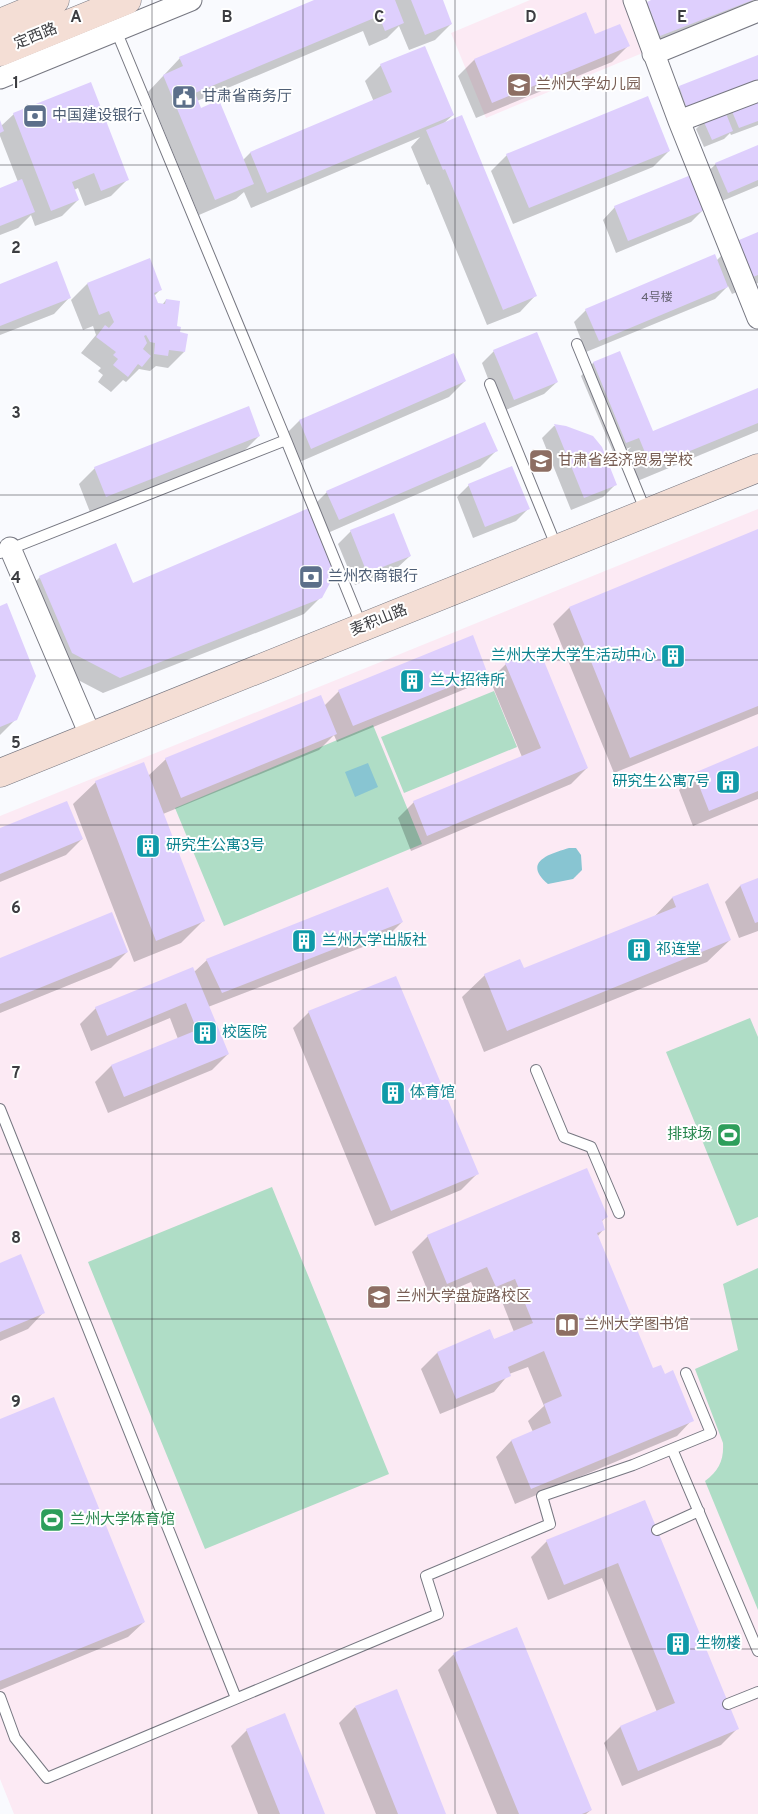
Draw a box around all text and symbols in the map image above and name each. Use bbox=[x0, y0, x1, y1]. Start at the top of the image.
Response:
text: A bbox=[70, 8, 82, 28]
text: B bbox=[221, 8, 233, 28]
text: C bbox=[374, 8, 384, 28]
text: D bbox=[525, 8, 537, 28]
text: E bbox=[677, 8, 687, 28]
street label: 定西路 bbox=[12, 20, 60, 54]
school or university icon: 兰州大学幼儿园 bbox=[506, 72, 532, 98]
text: 1 bbox=[13, 74, 19, 94]
place label: 兰州大学幼儿园 bbox=[536, 75, 641, 95]
public building icon: 甘肃省商务厅 bbox=[171, 84, 197, 110]
place label: 甘肃省商务厅 bbox=[202, 88, 292, 107]
bank icon: 中国建设银行 bbox=[22, 103, 48, 129]
place label: 中国建设银行 bbox=[52, 107, 142, 126]
text: 2 bbox=[11, 239, 21, 259]
house number: 4号楼 bbox=[641, 290, 673, 306]
text: 3 bbox=[11, 404, 21, 424]
school or university icon: 甘肃省经济贸易学校 bbox=[528, 448, 554, 474]
place label: 甘肃省经济贸易学校 bbox=[558, 451, 693, 471]
bank icon: 兰州农商银行 bbox=[298, 564, 324, 590]
place label: 兰州农商银行 bbox=[328, 567, 418, 587]
text: 4 bbox=[11, 569, 21, 589]
street label: 麦积山路 bbox=[348, 601, 410, 641]
building icon: 兰州大学大学生活动中心 bbox=[660, 643, 686, 669]
place label: 兰州大学大学生活动中心 bbox=[491, 646, 656, 666]
building icon: 兰大招待所 bbox=[399, 668, 425, 694]
place label: 兰大招待所 bbox=[430, 672, 505, 691]
text: 5 bbox=[11, 734, 21, 754]
building icon: 研究生公寓7号 bbox=[715, 769, 741, 795]
place label: 研究生公寓7号 bbox=[612, 773, 710, 792]
building icon: 研究生公寓3号 bbox=[135, 833, 161, 859]
place label: 研究生公寓3号 bbox=[166, 837, 265, 856]
text: 6 bbox=[11, 899, 21, 919]
building icon: 兰州大学出版社 bbox=[291, 928, 317, 954]
place label: 兰州大学出版社 bbox=[322, 931, 427, 951]
building icon: 祁连堂 bbox=[626, 937, 652, 963]
place label: 祁连堂 bbox=[656, 941, 701, 960]
building icon: 校医院 bbox=[192, 1020, 218, 1046]
place label: 校医院 bbox=[222, 1023, 267, 1043]
text: 7 bbox=[12, 1064, 20, 1084]
building icon: 体育馆 bbox=[380, 1080, 406, 1106]
place label: 体育馆 bbox=[410, 1084, 455, 1103]
sports icon: 排球场 bbox=[716, 1122, 742, 1148]
place label: 排球场 bbox=[667, 1126, 712, 1145]
text: 8 bbox=[11, 1229, 21, 1249]
school or university icon: 兰州大学盘旋路校区 bbox=[366, 1284, 392, 1310]
place label: 兰州大学盘旋路校区 bbox=[396, 1287, 531, 1307]
library icon: 兰州大学图书馆 bbox=[554, 1312, 580, 1338]
place label: 兰州大学图书馆 bbox=[584, 1315, 689, 1335]
text: 9 bbox=[11, 1393, 21, 1413]
sports icon: 兰州大学体育馆 bbox=[39, 1507, 65, 1533]
place label: 兰州大学体育馆 bbox=[70, 1510, 175, 1530]
building icon: 生物楼 bbox=[665, 1631, 691, 1657]
place label: 生物楼 bbox=[696, 1635, 741, 1654]

